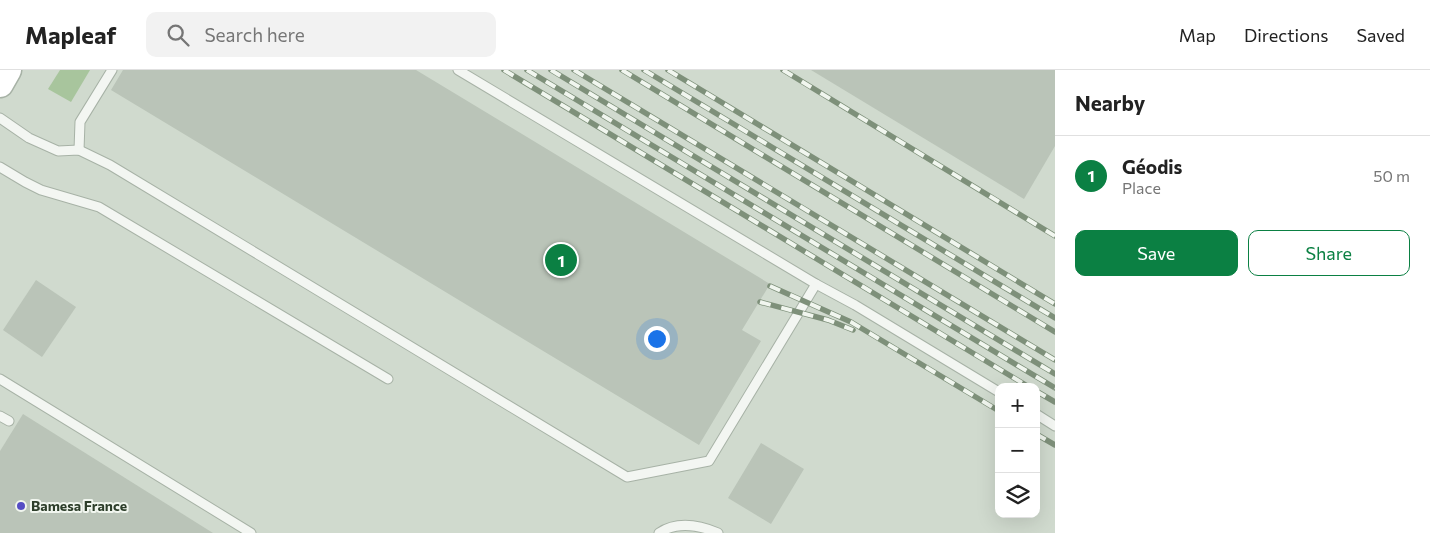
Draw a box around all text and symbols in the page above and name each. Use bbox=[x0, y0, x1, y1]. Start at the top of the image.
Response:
search box bbox=[146, 12, 496, 57]
text: Mapleaf bbox=[25, 20, 116, 49]
icon: search bbox=[164, 21, 192, 49]
text: Search here bbox=[204, 23, 305, 46]
text: Map bbox=[1179, 24, 1216, 46]
text: Directions bbox=[1244, 24, 1328, 46]
text: Saved bbox=[1356, 24, 1405, 46]
text: Nearby bbox=[1075, 90, 1145, 115]
text: Géodis bbox=[1122, 155, 1182, 178]
text: 1 bbox=[1087, 166, 1095, 185]
text: 50 m bbox=[1373, 166, 1410, 185]
text: Place bbox=[1122, 178, 1161, 197]
button: Save bbox=[1075, 230, 1238, 276]
button: Share bbox=[1248, 230, 1410, 276]
pin: 1 bbox=[545, 241, 577, 279]
your location bbox=[644, 326, 670, 352]
map controls bbox=[995, 383, 1040, 518]
button: + bbox=[995, 383, 1040, 428]
button: − bbox=[995, 428, 1040, 473]
button: layers bbox=[995, 473, 1040, 518]
place label: Bamesa France bbox=[31, 497, 127, 514]
marker: Bamesa France bbox=[15, 500, 27, 512]

